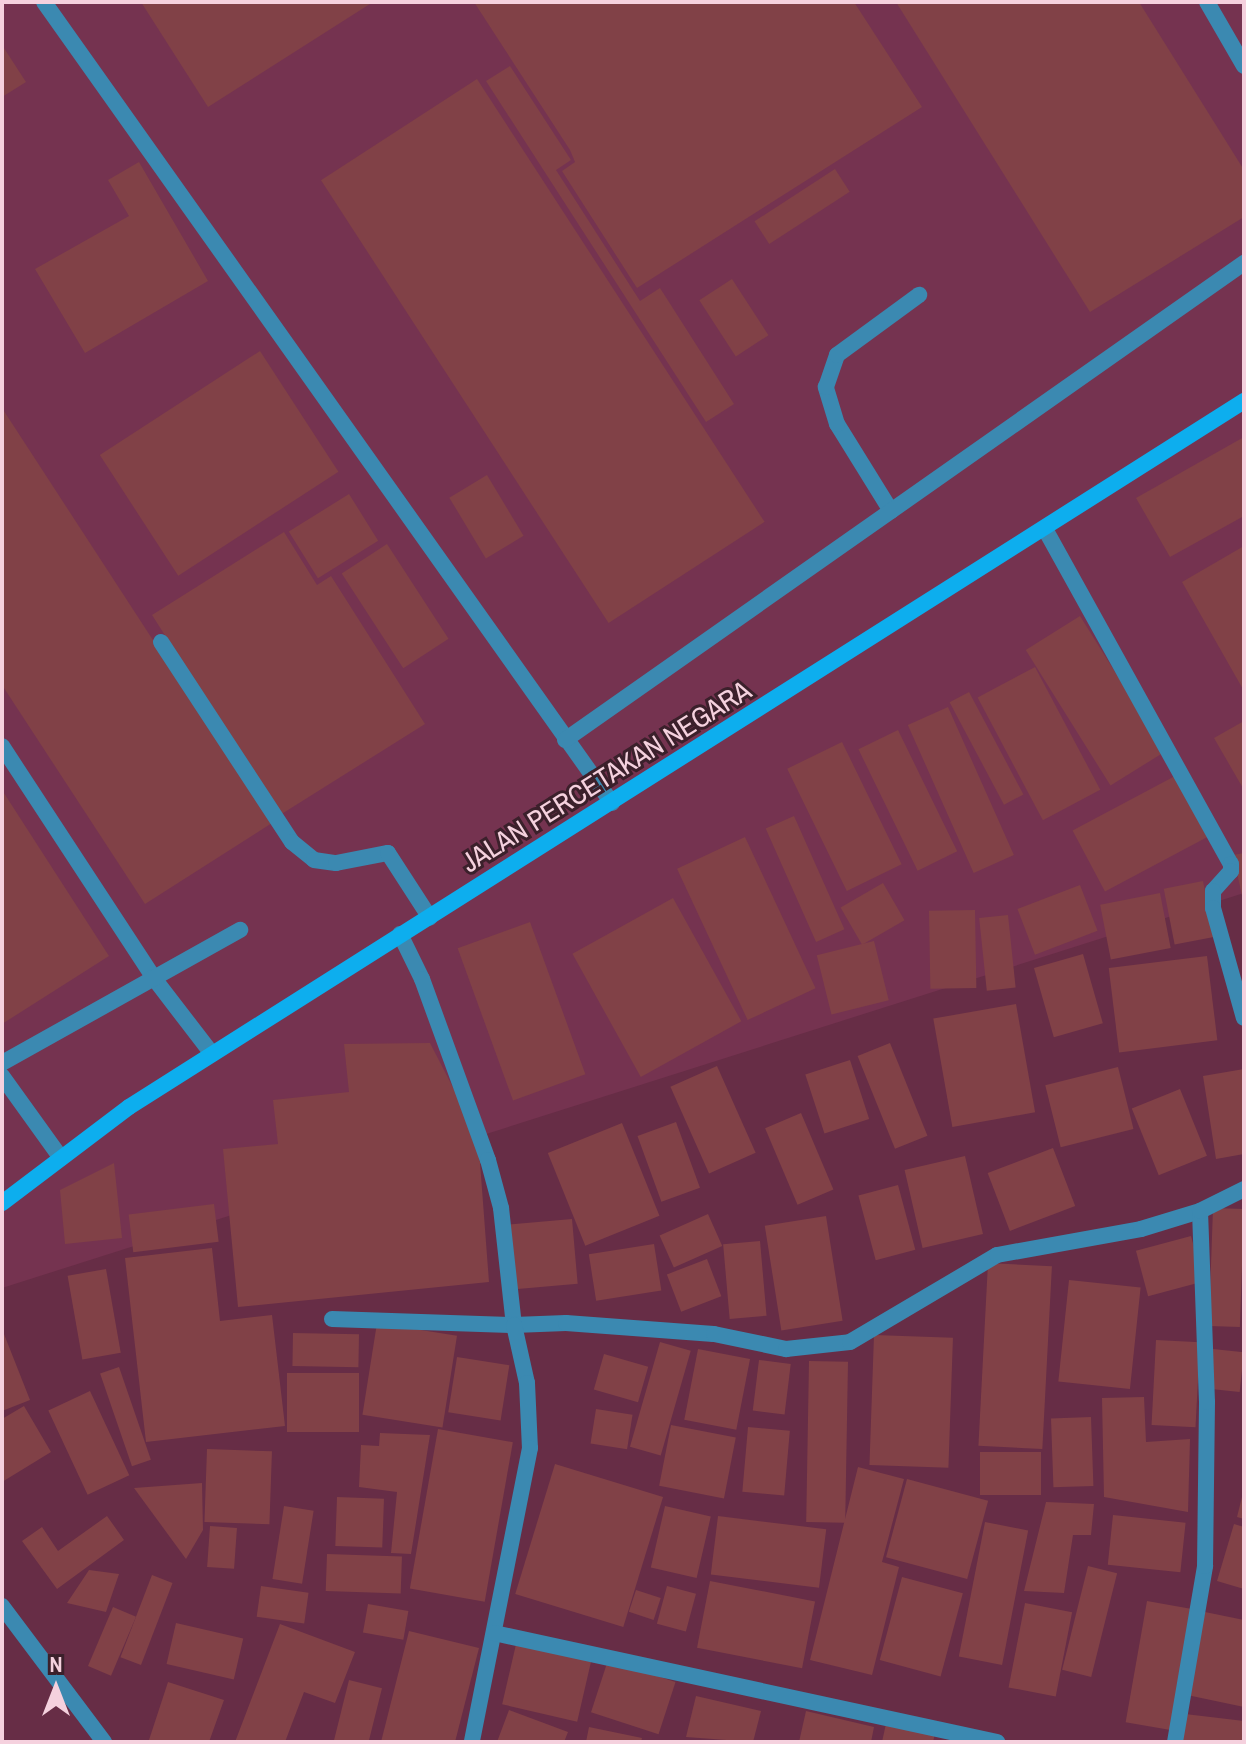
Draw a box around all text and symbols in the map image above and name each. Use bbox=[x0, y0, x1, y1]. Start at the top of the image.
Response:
street label: JALAN PERCETAKAN NEGARA bbox=[455, 673, 757, 879]
north arrow bbox=[16, 1648, 96, 1728]
text: N bbox=[49, 1649, 63, 1679]

